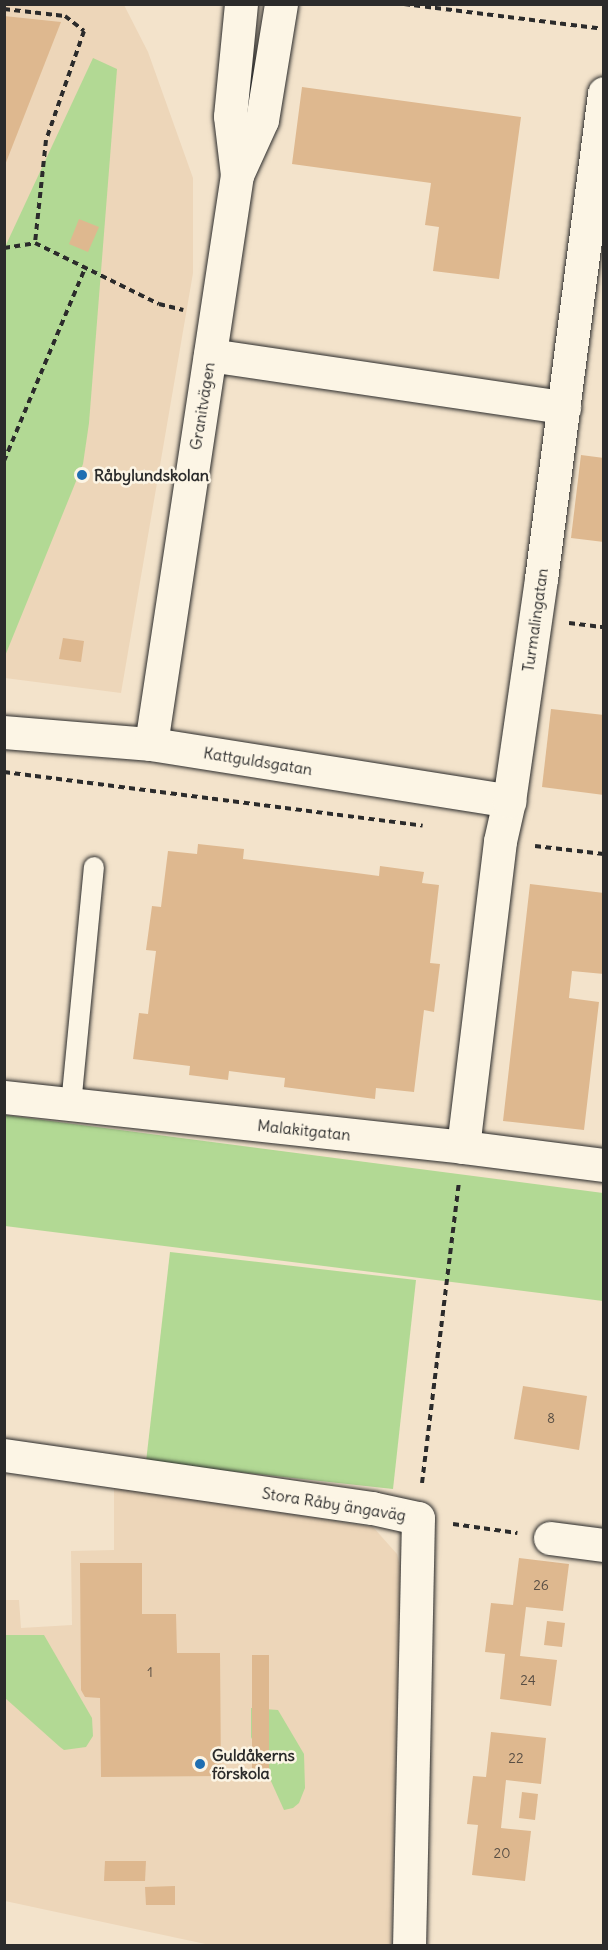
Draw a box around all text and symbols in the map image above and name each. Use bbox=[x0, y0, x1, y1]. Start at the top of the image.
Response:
street label: Granitvägen bbox=[186, 361, 218, 451]
place label: Råbylundskolan bbox=[94, 465, 209, 485]
marker: Råbylundskolan bbox=[75, 468, 89, 482]
street label: Turmalingatan bbox=[518, 567, 552, 673]
street label: Kattguldsgatan bbox=[202, 743, 314, 779]
street label: Malakitgatan bbox=[256, 1116, 352, 1144]
house number: 8 bbox=[547, 1410, 555, 1426]
street label: Stora Råby ängaväg bbox=[261, 1483, 407, 1525]
house number: 26 bbox=[533, 1577, 549, 1593]
house number: 1 bbox=[147, 1664, 153, 1680]
house number: 24 bbox=[520, 1672, 536, 1688]
place label: Guldåkerns förskola bbox=[212, 1745, 295, 1783]
house number: 22 bbox=[508, 1750, 524, 1766]
marker: Guldåkerns förskola bbox=[193, 1757, 207, 1771]
house number: 20 bbox=[494, 1845, 510, 1861]

